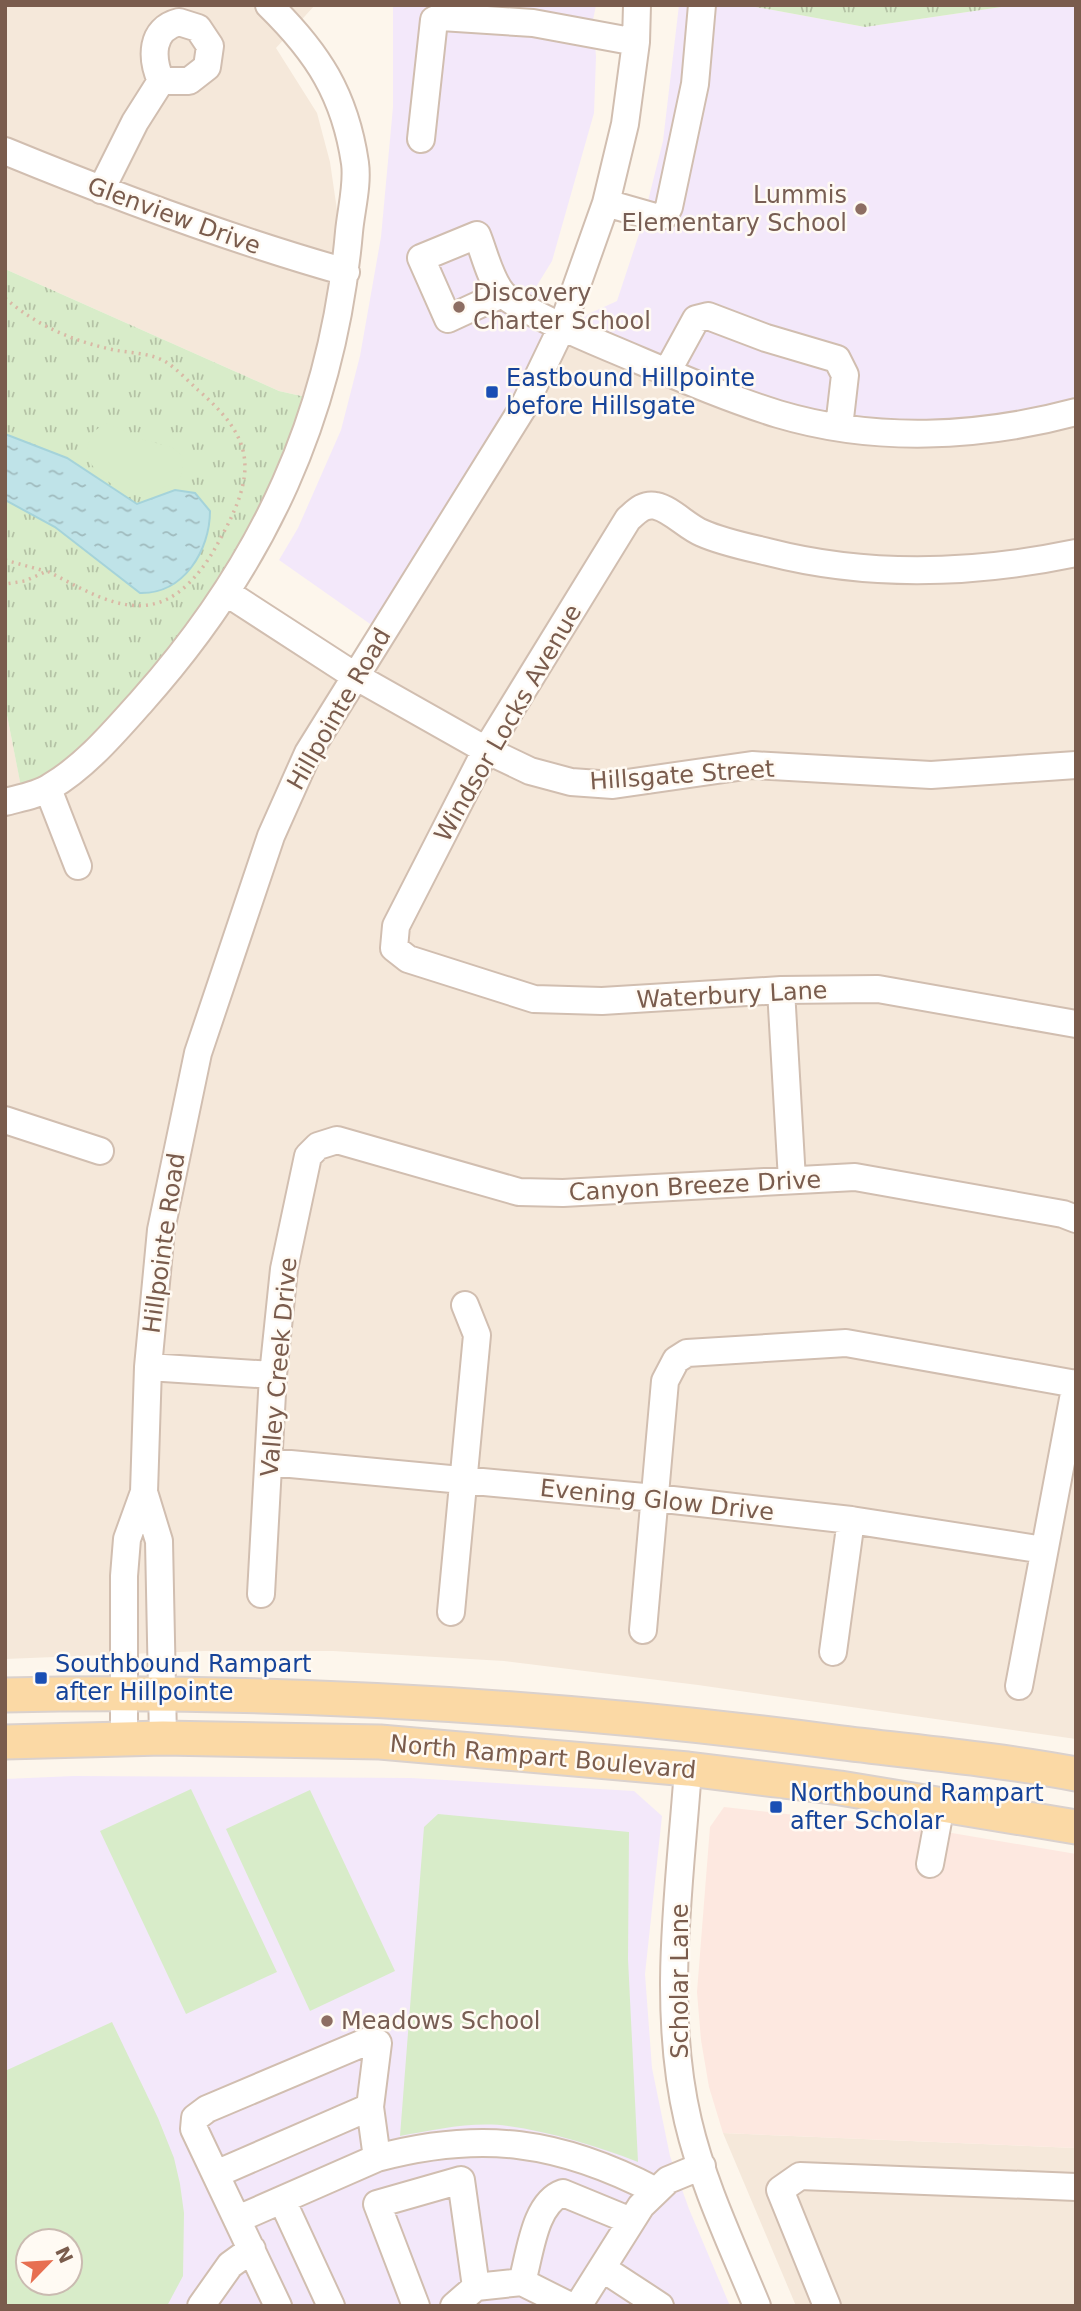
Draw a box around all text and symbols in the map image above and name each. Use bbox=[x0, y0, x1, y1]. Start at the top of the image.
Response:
street label: Glenview Drive bbox=[84, 172, 264, 260]
place label: Lummis Elementary School bbox=[622, 181, 847, 237]
marker: Lummis Elementary School bbox=[853, 201, 869, 217]
place label: Discovery Charter School bbox=[473, 279, 651, 335]
marker: Discovery Charter School bbox=[451, 299, 467, 315]
place label: Eastbound Hillpointe before Hillsgate bbox=[506, 364, 755, 420]
marker: Eastbound Hillpointe before Hillsgate bbox=[484, 384, 500, 400]
street label: Windsor Locks Avenue bbox=[429, 600, 587, 846]
street label: Hillpointe Road bbox=[281, 623, 397, 795]
street label: Hillsgate Street bbox=[589, 755, 775, 795]
street label: Waterbury Lane bbox=[636, 976, 828, 1014]
street label: Hillpointe Road bbox=[137, 1151, 191, 1335]
street label: Canyon Breeze Drive bbox=[568, 1165, 822, 1207]
street label: Valley Creek Drive bbox=[255, 1256, 303, 1478]
street label: Evening Glow Drive bbox=[539, 1474, 775, 1526]
place label: Southbound Rampart after Hillpointe bbox=[55, 1650, 311, 1706]
marker: Southbound Rampart after Hillpointe bbox=[33, 1670, 49, 1686]
street label: North Rampart Boulevard bbox=[389, 1730, 697, 1784]
place label: Northbound Rampart after Scholar bbox=[790, 1779, 1044, 1835]
marker: Northbound Rampart after Scholar bbox=[768, 1799, 784, 1815]
street label: Scholar Lane bbox=[666, 1903, 694, 2059]
place label: Meadows School bbox=[341, 2007, 541, 2035]
marker: Meadows School bbox=[319, 2013, 335, 2029]
north arrow bbox=[14, 2227, 84, 2297]
text: N bbox=[51, 2243, 78, 2267]

